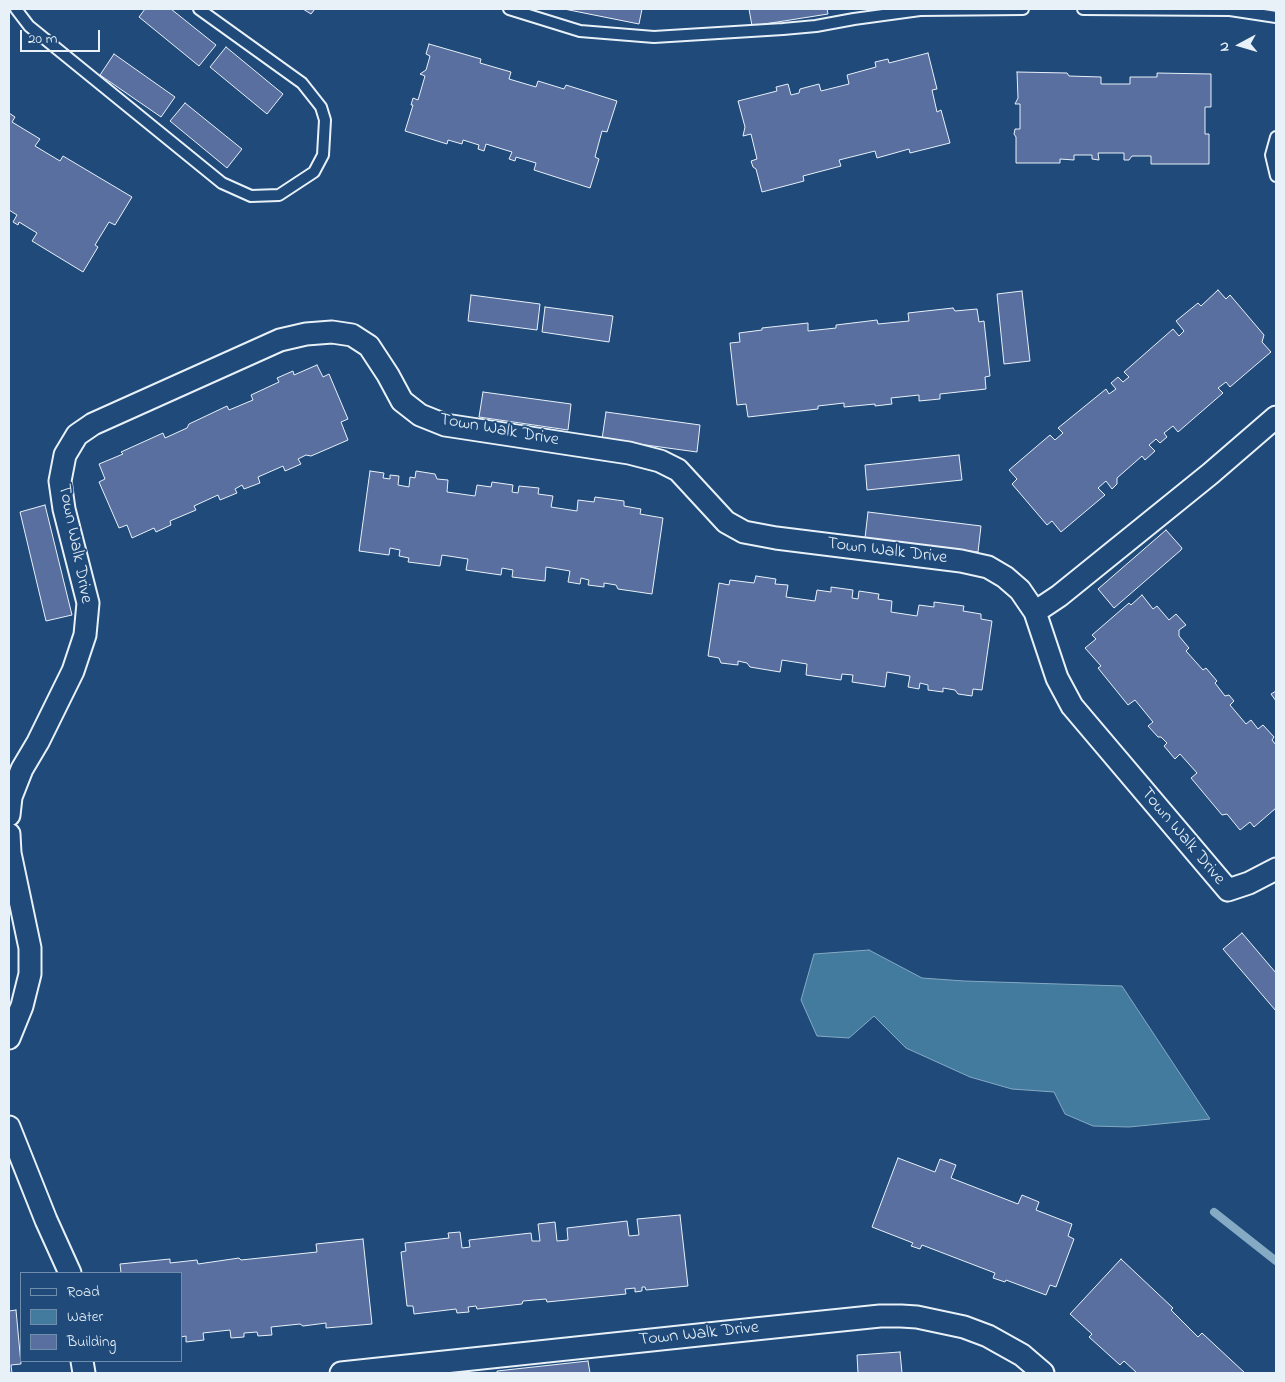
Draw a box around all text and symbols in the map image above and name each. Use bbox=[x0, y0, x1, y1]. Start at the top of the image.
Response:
scale bar bbox=[22, 20, 102, 52]
north arrow bbox=[1215, 20, 1265, 70]
text: 20 m bbox=[28, 28, 57, 50]
text: N bbox=[1214, 41, 1236, 52]
street label: Town Walk Drive bbox=[438, 410, 560, 452]
street label: Town Walk Drive bbox=[52, 483, 96, 605]
street label: Town Walk Drive bbox=[826, 534, 948, 570]
street label: Town Walk Drive bbox=[1135, 784, 1229, 890]
legend bbox=[20, 1272, 182, 1362]
text: Road bbox=[67, 1281, 100, 1303]
text: Water bbox=[67, 1306, 103, 1328]
street label: Town Walk Drive bbox=[638, 1318, 760, 1352]
text: Building bbox=[67, 1331, 116, 1353]

